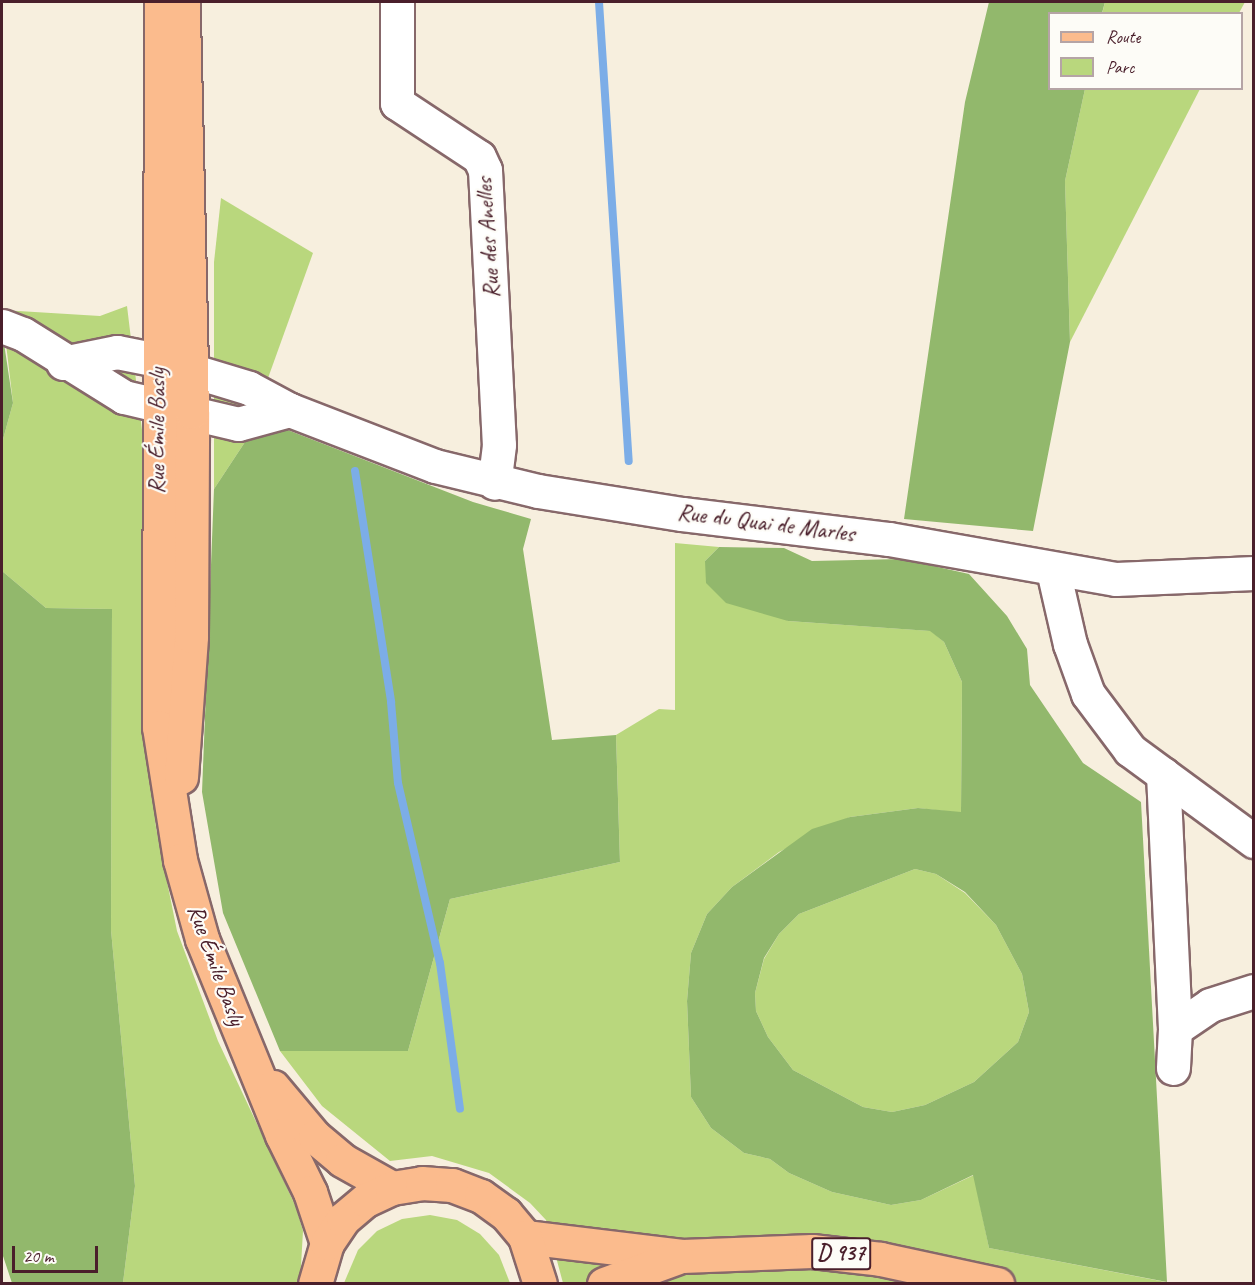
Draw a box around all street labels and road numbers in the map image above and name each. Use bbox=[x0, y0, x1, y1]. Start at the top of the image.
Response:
street label: Rue des Anelles bbox=[469, 177, 507, 299]
street label: Rue Émile Basly bbox=[143, 368, 171, 494]
street label: Rue du Quai de Marles bbox=[675, 498, 857, 548]
street label: Rue Émile Basly bbox=[181, 901, 251, 1029]
road number: D 937 bbox=[811, 1235, 871, 1273]

